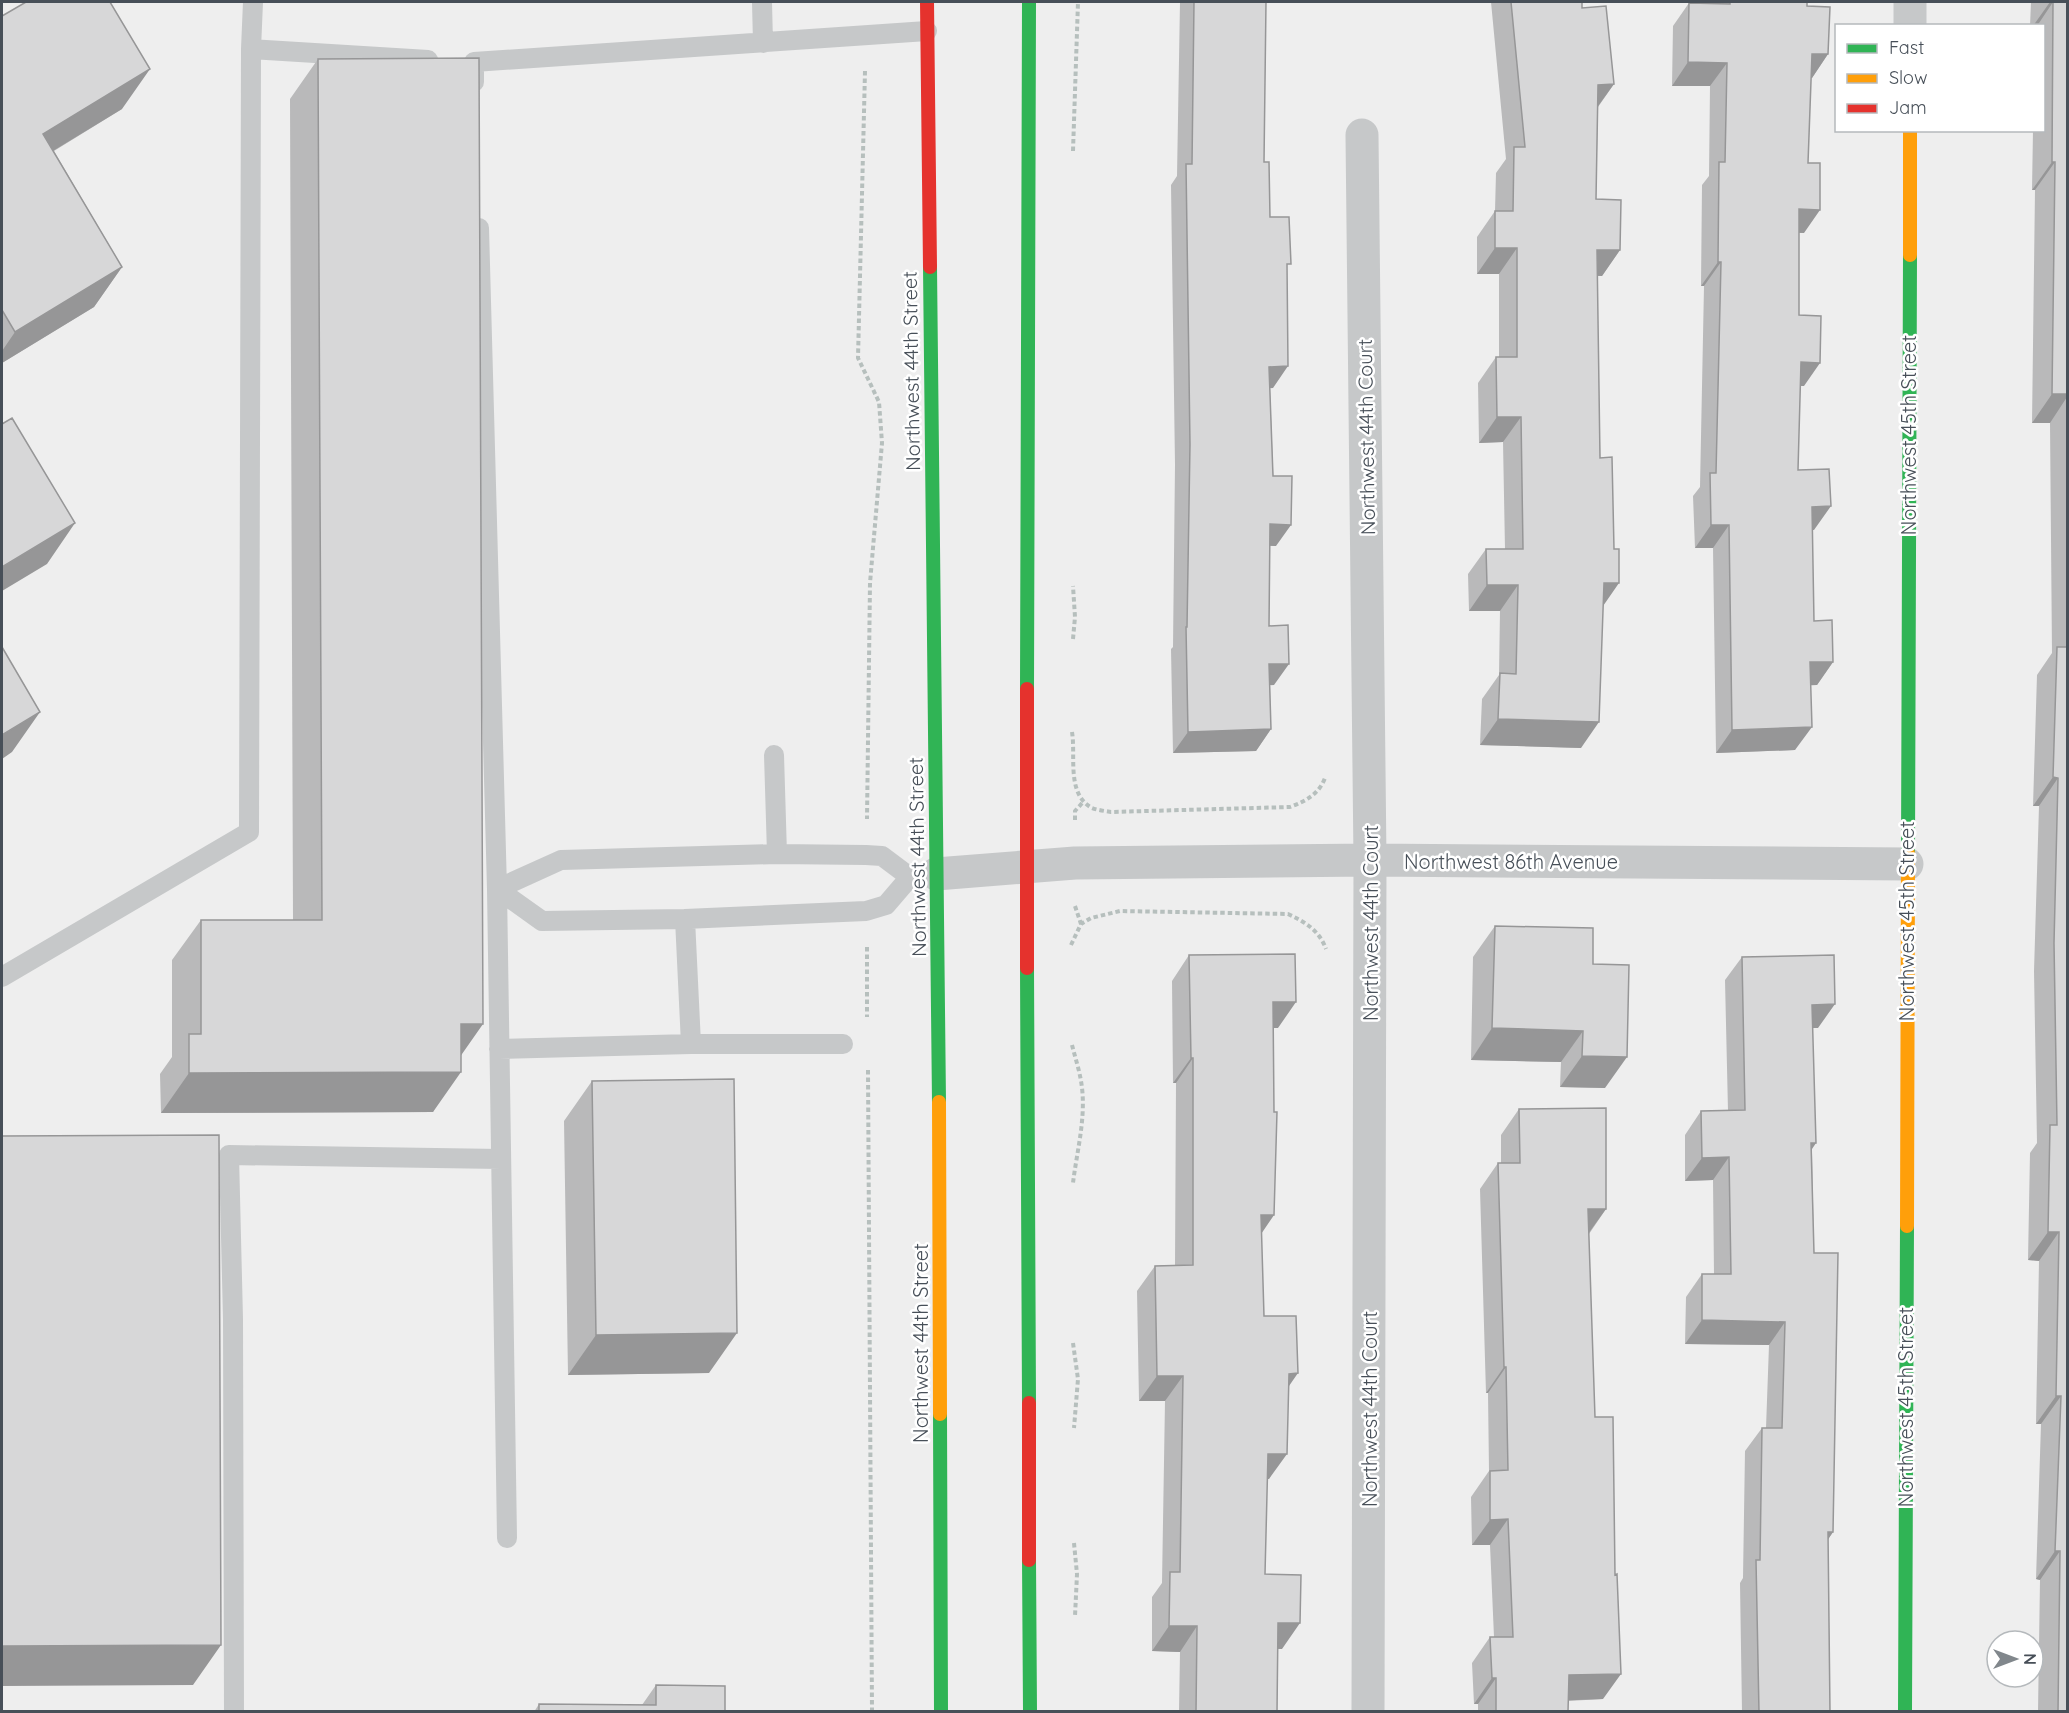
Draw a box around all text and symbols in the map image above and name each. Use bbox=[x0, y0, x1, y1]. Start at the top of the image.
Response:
legend bbox=[1835, 24, 2045, 132]
text: Fast bbox=[1889, 36, 1924, 59]
text: Slow bbox=[1889, 66, 1927, 89]
text: Jam bbox=[1889, 96, 1927, 119]
street label: Northwest 44th Street bbox=[897, 271, 925, 471]
street label: Northwest 45th Street bbox=[1896, 335, 1921, 535]
street label: Northwest 44th Court bbox=[1352, 339, 1380, 535]
street label: Northwest 44th Street bbox=[903, 757, 931, 957]
street label: Northwest 45th Street bbox=[1894, 821, 1919, 1021]
street label: Northwest 44th Court bbox=[1358, 825, 1383, 1021]
street label: Northwest 86th Avenue bbox=[1404, 849, 1618, 874]
street label: Northwest 44th Street bbox=[908, 1243, 933, 1443]
street label: Northwest 45th Street bbox=[1893, 1307, 1918, 1507]
street label: Northwest 44th Court bbox=[1357, 1311, 1382, 1507]
north arrow bbox=[1985, 1629, 2045, 1689]
text: N bbox=[2020, 1653, 2040, 1665]

